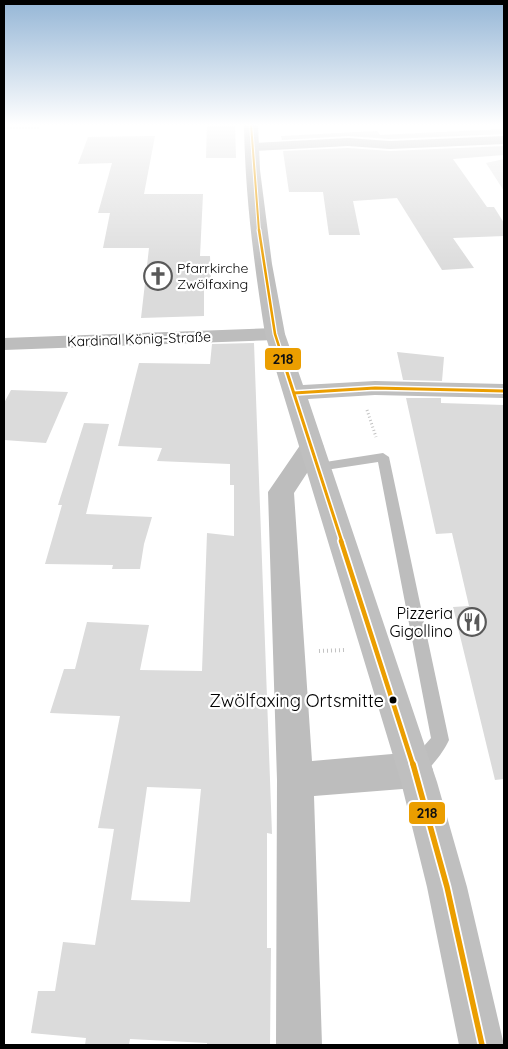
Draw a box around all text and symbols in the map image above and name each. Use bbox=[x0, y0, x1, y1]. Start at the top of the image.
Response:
place label: Pfarrkirche Zwölfaxing bbox=[177, 259, 249, 293]
church icon: Pfarrkirche Zwölfaxing bbox=[143, 261, 173, 291]
street label: Kardinal König-Straße bbox=[67, 327, 211, 351]
line badge: 218 bbox=[264, 347, 302, 371]
text: 218 bbox=[272, 350, 294, 368]
place label: Pizzeria Gigollino bbox=[389, 603, 453, 641]
restaurant icon: Pizzeria Gigollino bbox=[457, 607, 487, 637]
place label: Zwölfaxing Ortsmitte bbox=[209, 689, 384, 712]
marker: Zwölfaxing Ortsmitte bbox=[388, 695, 398, 705]
line badge: 218 bbox=[408, 801, 446, 825]
text: 218 bbox=[416, 804, 438, 822]

